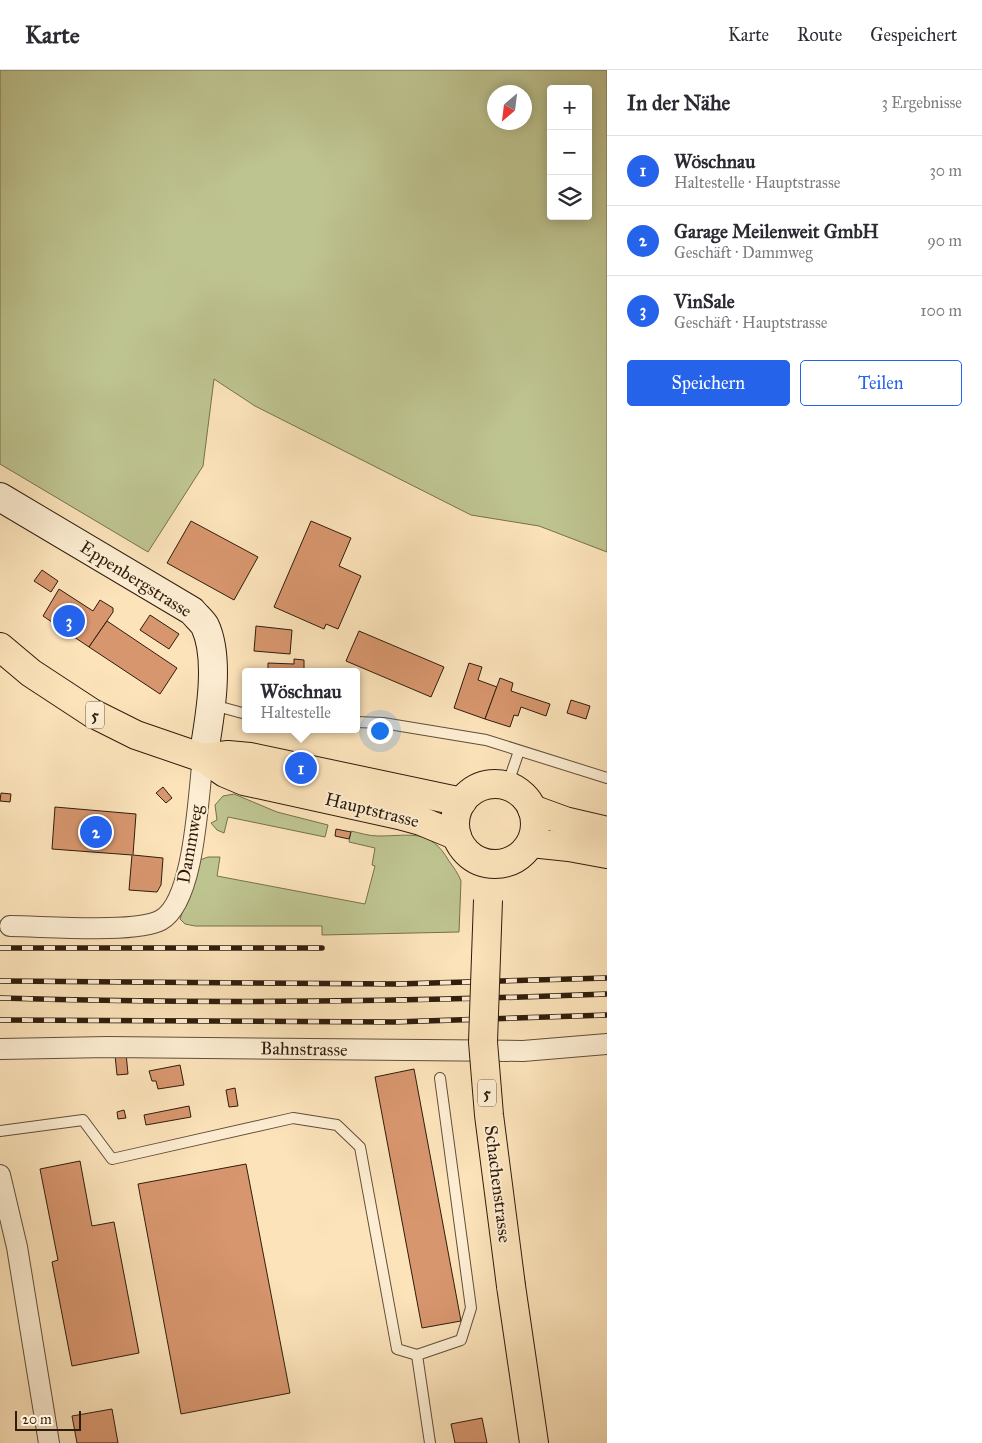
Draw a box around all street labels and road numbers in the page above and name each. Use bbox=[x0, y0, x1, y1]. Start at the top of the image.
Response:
street label: Eppenbergstrasse bbox=[76, 536, 196, 623]
road number: 5 bbox=[86, 702, 104, 728]
street label: Hauptstrasse bbox=[323, 788, 421, 832]
street label: Dammweg bbox=[172, 802, 209, 885]
street label: Bahnstrasse bbox=[260, 1037, 348, 1061]
road number: 5 bbox=[478, 1080, 496, 1106]
street label: Schachenstrasse bbox=[480, 1124, 516, 1244]

